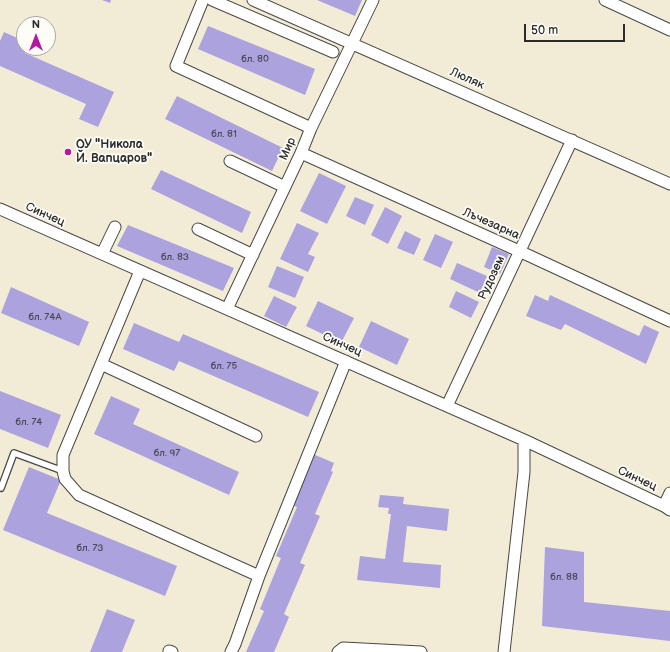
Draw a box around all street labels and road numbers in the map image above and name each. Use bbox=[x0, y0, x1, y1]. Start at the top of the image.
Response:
street label: Люляк bbox=[447, 65, 487, 93]
street label: Мир bbox=[277, 135, 299, 163]
street label: Синчец bbox=[23, 200, 67, 230]
street label: Лъчезарна bbox=[460, 205, 522, 243]
street label: Рудозем bbox=[476, 254, 508, 302]
street label: Синчец bbox=[320, 330, 364, 360]
street label: Синчец bbox=[615, 464, 659, 494]

